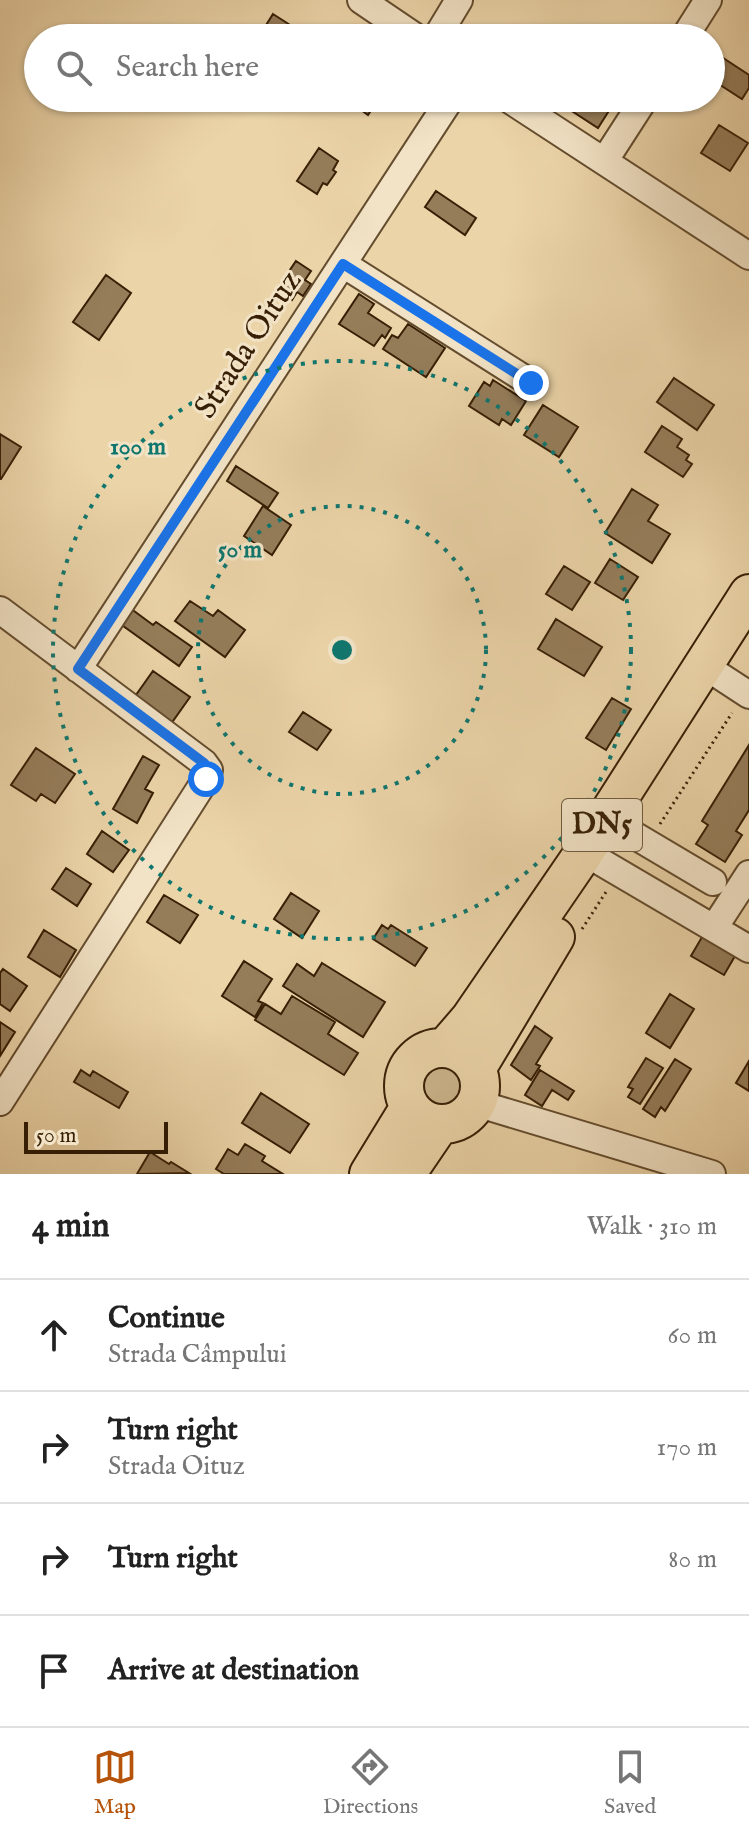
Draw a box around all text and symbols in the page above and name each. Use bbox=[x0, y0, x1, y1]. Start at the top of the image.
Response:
search box bbox=[24, 24, 725, 112]
icon: search bbox=[52, 46, 96, 90]
text: Search here bbox=[116, 49, 259, 87]
street label: Strada Oituz bbox=[186, 263, 312, 427]
route end bbox=[513, 365, 549, 401]
text: 100 m bbox=[110, 432, 167, 463]
text: 50 m bbox=[218, 535, 263, 566]
centre of rings bbox=[328, 636, 356, 664]
route start bbox=[188, 761, 224, 797]
road number: DN5 bbox=[562, 799, 642, 851]
scale bar bbox=[24, 1118, 168, 1154]
text: 50 m bbox=[36, 1122, 77, 1150]
text: 4 min bbox=[32, 1205, 110, 1248]
text: Walk · 310 m bbox=[587, 1210, 717, 1243]
text: Continue bbox=[108, 1300, 225, 1338]
icon: ahead bbox=[32, 1313, 76, 1357]
text: 60 m bbox=[668, 1319, 717, 1352]
text: Strada Câmpului bbox=[108, 1338, 287, 1371]
text: Turn right bbox=[108, 1412, 238, 1450]
icon: right bbox=[32, 1425, 76, 1469]
text: 170 m bbox=[657, 1431, 717, 1464]
text: Strada Oituz bbox=[108, 1450, 245, 1483]
icon: right bbox=[32, 1537, 76, 1581]
text: Turn right bbox=[108, 1540, 238, 1578]
text: 80 m bbox=[668, 1543, 717, 1576]
icon: arrive bbox=[32, 1649, 76, 1693]
text: Arrive at destination bbox=[108, 1652, 359, 1690]
tab: Map bbox=[93, 1745, 137, 1821]
tab: Directions bbox=[323, 1745, 418, 1821]
tab: Saved bbox=[604, 1745, 656, 1821]

